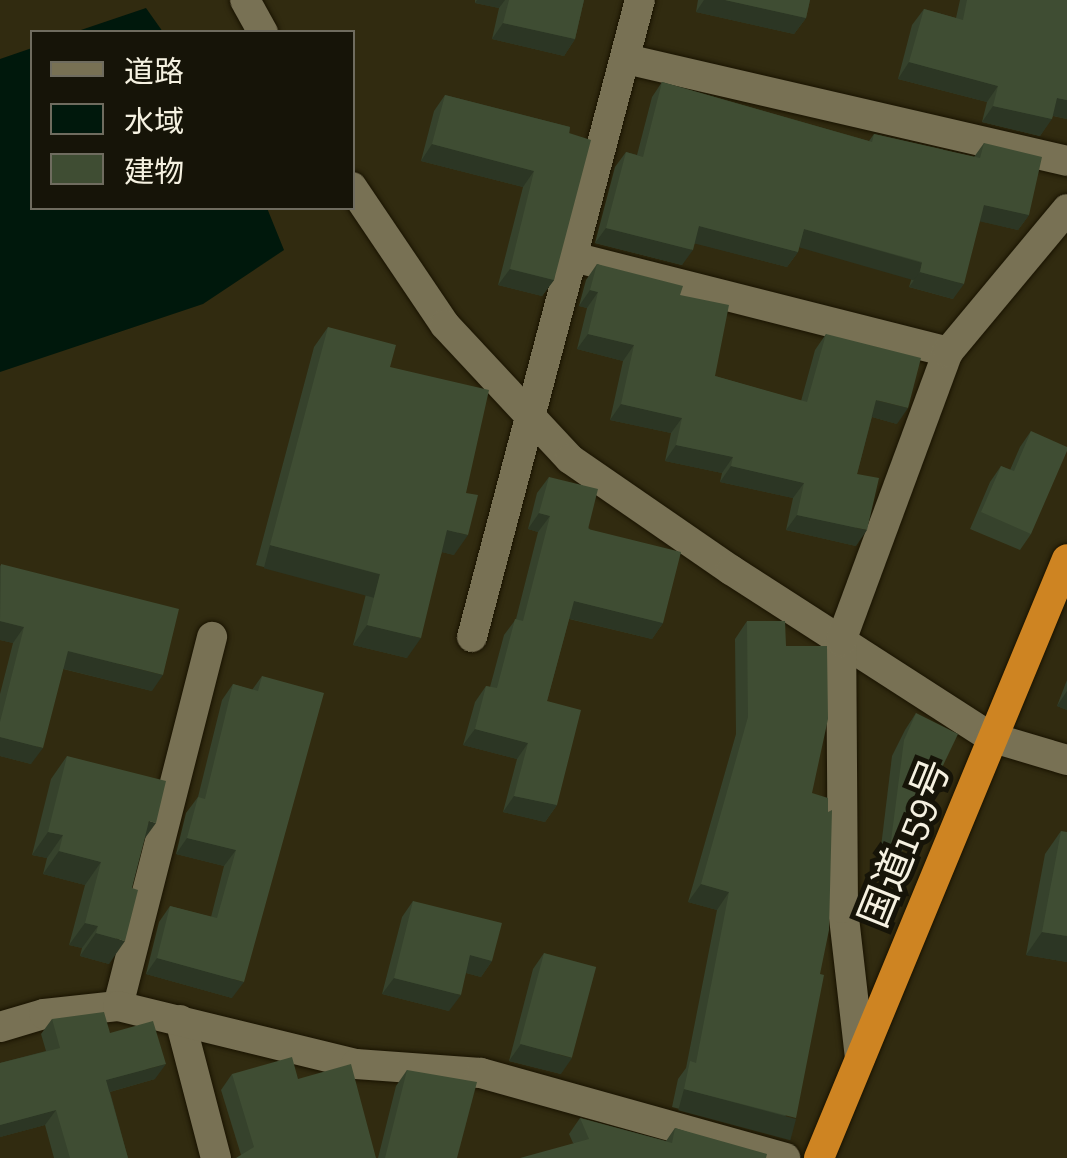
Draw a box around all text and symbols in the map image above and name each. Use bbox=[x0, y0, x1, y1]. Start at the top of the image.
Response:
legend bbox=[30, 30, 355, 210]
text: 道路 bbox=[124, 54, 184, 90]
text: 水域 bbox=[124, 104, 184, 140]
text: 建物 bbox=[124, 154, 184, 190]
street label: 国道159号 bbox=[849, 752, 959, 934]

